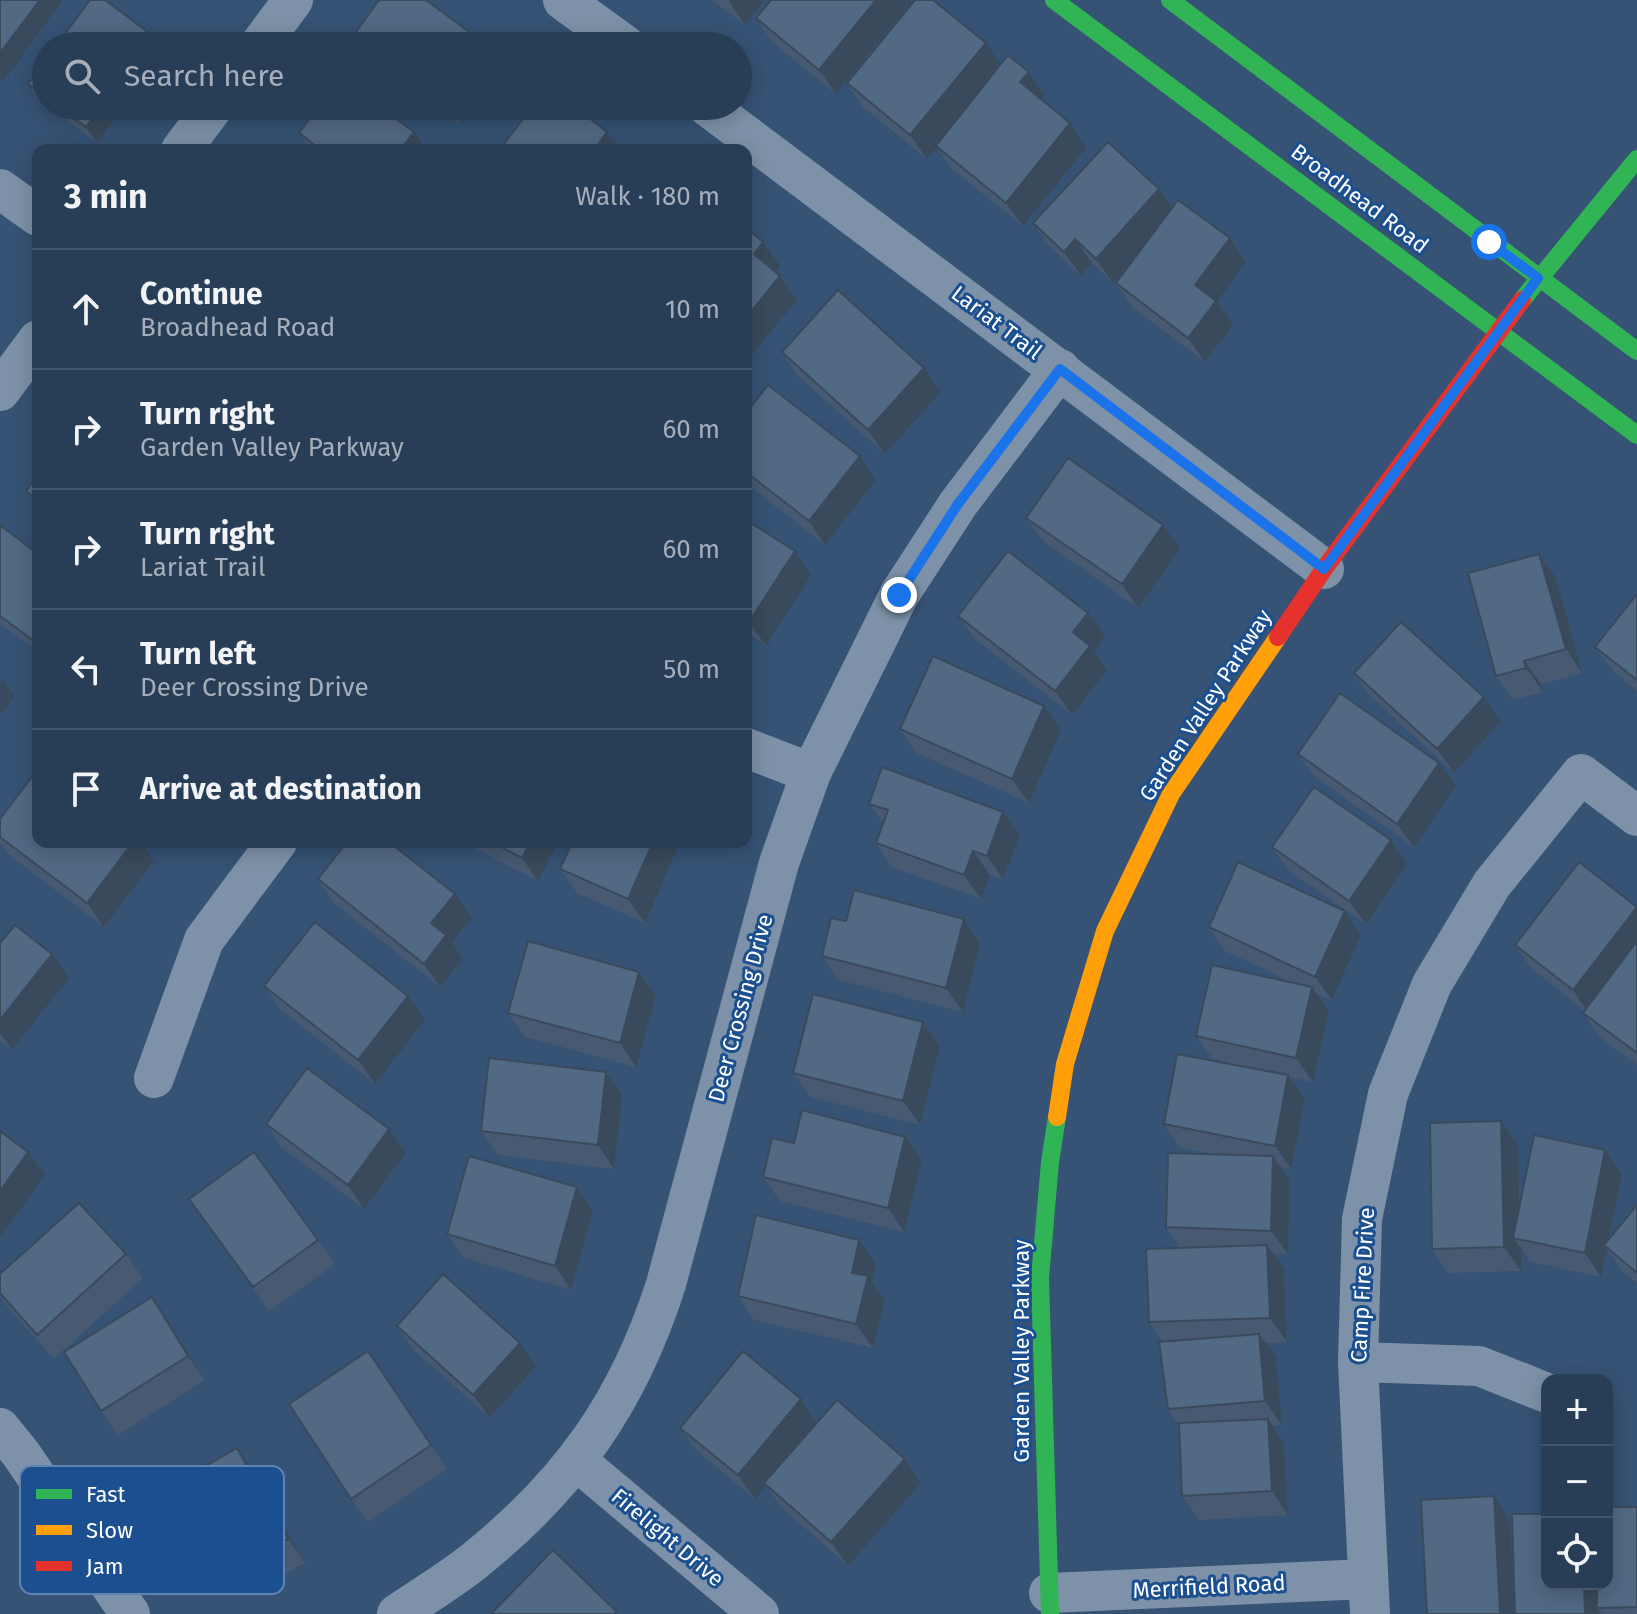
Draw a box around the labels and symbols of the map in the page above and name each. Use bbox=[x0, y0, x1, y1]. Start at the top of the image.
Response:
street label: Broadhead Road bbox=[1286, 138, 1434, 259]
route start bbox=[1471, 224, 1507, 260]
street label: Lariat Trail bbox=[946, 280, 1047, 365]
route end bbox=[881, 577, 917, 613]
street label: Garden Valley Parkway bbox=[1133, 604, 1278, 806]
street label: Deer Crossing Drive bbox=[702, 911, 779, 1105]
street label: Camp Fire Drive bbox=[1345, 1207, 1380, 1363]
street label: Garden Valley Parkway bbox=[1008, 1239, 1035, 1463]
legend bbox=[20, 1466, 284, 1594]
text: Fast bbox=[86, 1481, 126, 1508]
street label: Firelight Drive bbox=[606, 1483, 729, 1592]
text: Slow bbox=[86, 1517, 133, 1544]
text: Jam bbox=[86, 1553, 124, 1580]
street label: Merrifield Road bbox=[1132, 1569, 1286, 1604]

